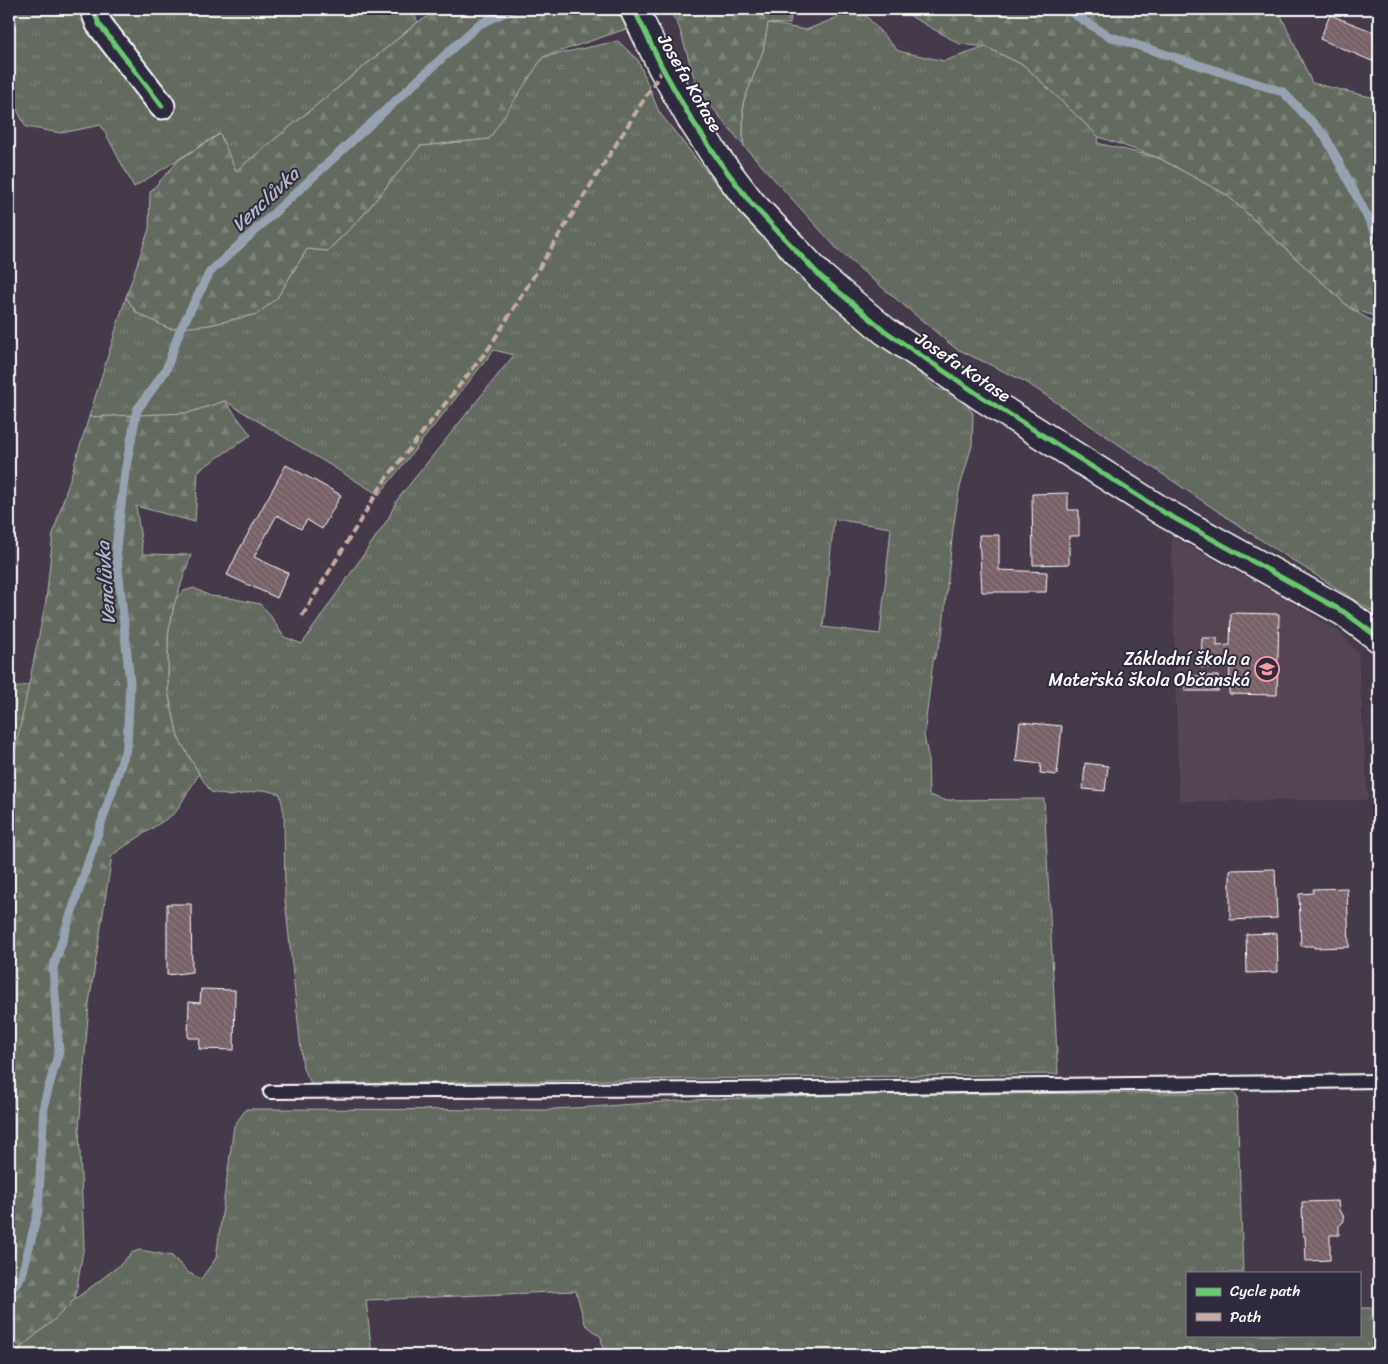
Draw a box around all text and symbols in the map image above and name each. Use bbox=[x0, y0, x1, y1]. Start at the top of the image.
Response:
street label: Josefa Kotase bbox=[648, 27, 732, 139]
water label: Venclůvka bbox=[224, 158, 308, 240]
street label: Josefa Kotase bbox=[908, 322, 1018, 411]
water label: Venclůvka bbox=[86, 539, 125, 626]
place label: Základní škola a Mateřská škola Občanská bbox=[1049, 643, 1250, 696]
school or university icon: Základní škola a Mateřská škola Občanská bbox=[1254, 656, 1280, 682]
legend bbox=[1186, 1272, 1360, 1336]
text: Cycle path bbox=[1230, 1278, 1301, 1304]
text: Path bbox=[1230, 1304, 1261, 1330]

